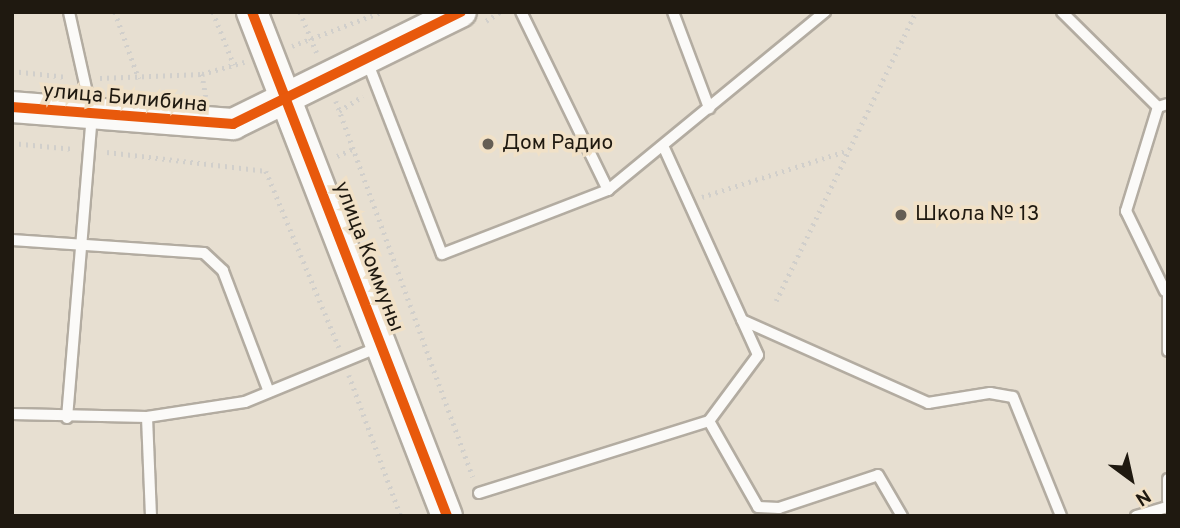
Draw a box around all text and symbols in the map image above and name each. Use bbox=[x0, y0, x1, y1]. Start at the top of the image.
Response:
street label: улица Билибина bbox=[42, 79, 208, 119]
place label: Дом Радио bbox=[502, 131, 613, 157]
marker: Дом Радио bbox=[480, 136, 496, 152]
street label: улица Коммуны bbox=[328, 178, 408, 336]
place label: Школа № 13 bbox=[915, 202, 1039, 228]
marker: Школа № 13 bbox=[893, 207, 909, 223]
north arrow bbox=[1096, 444, 1166, 514]
text: N bbox=[1130, 483, 1155, 510]

